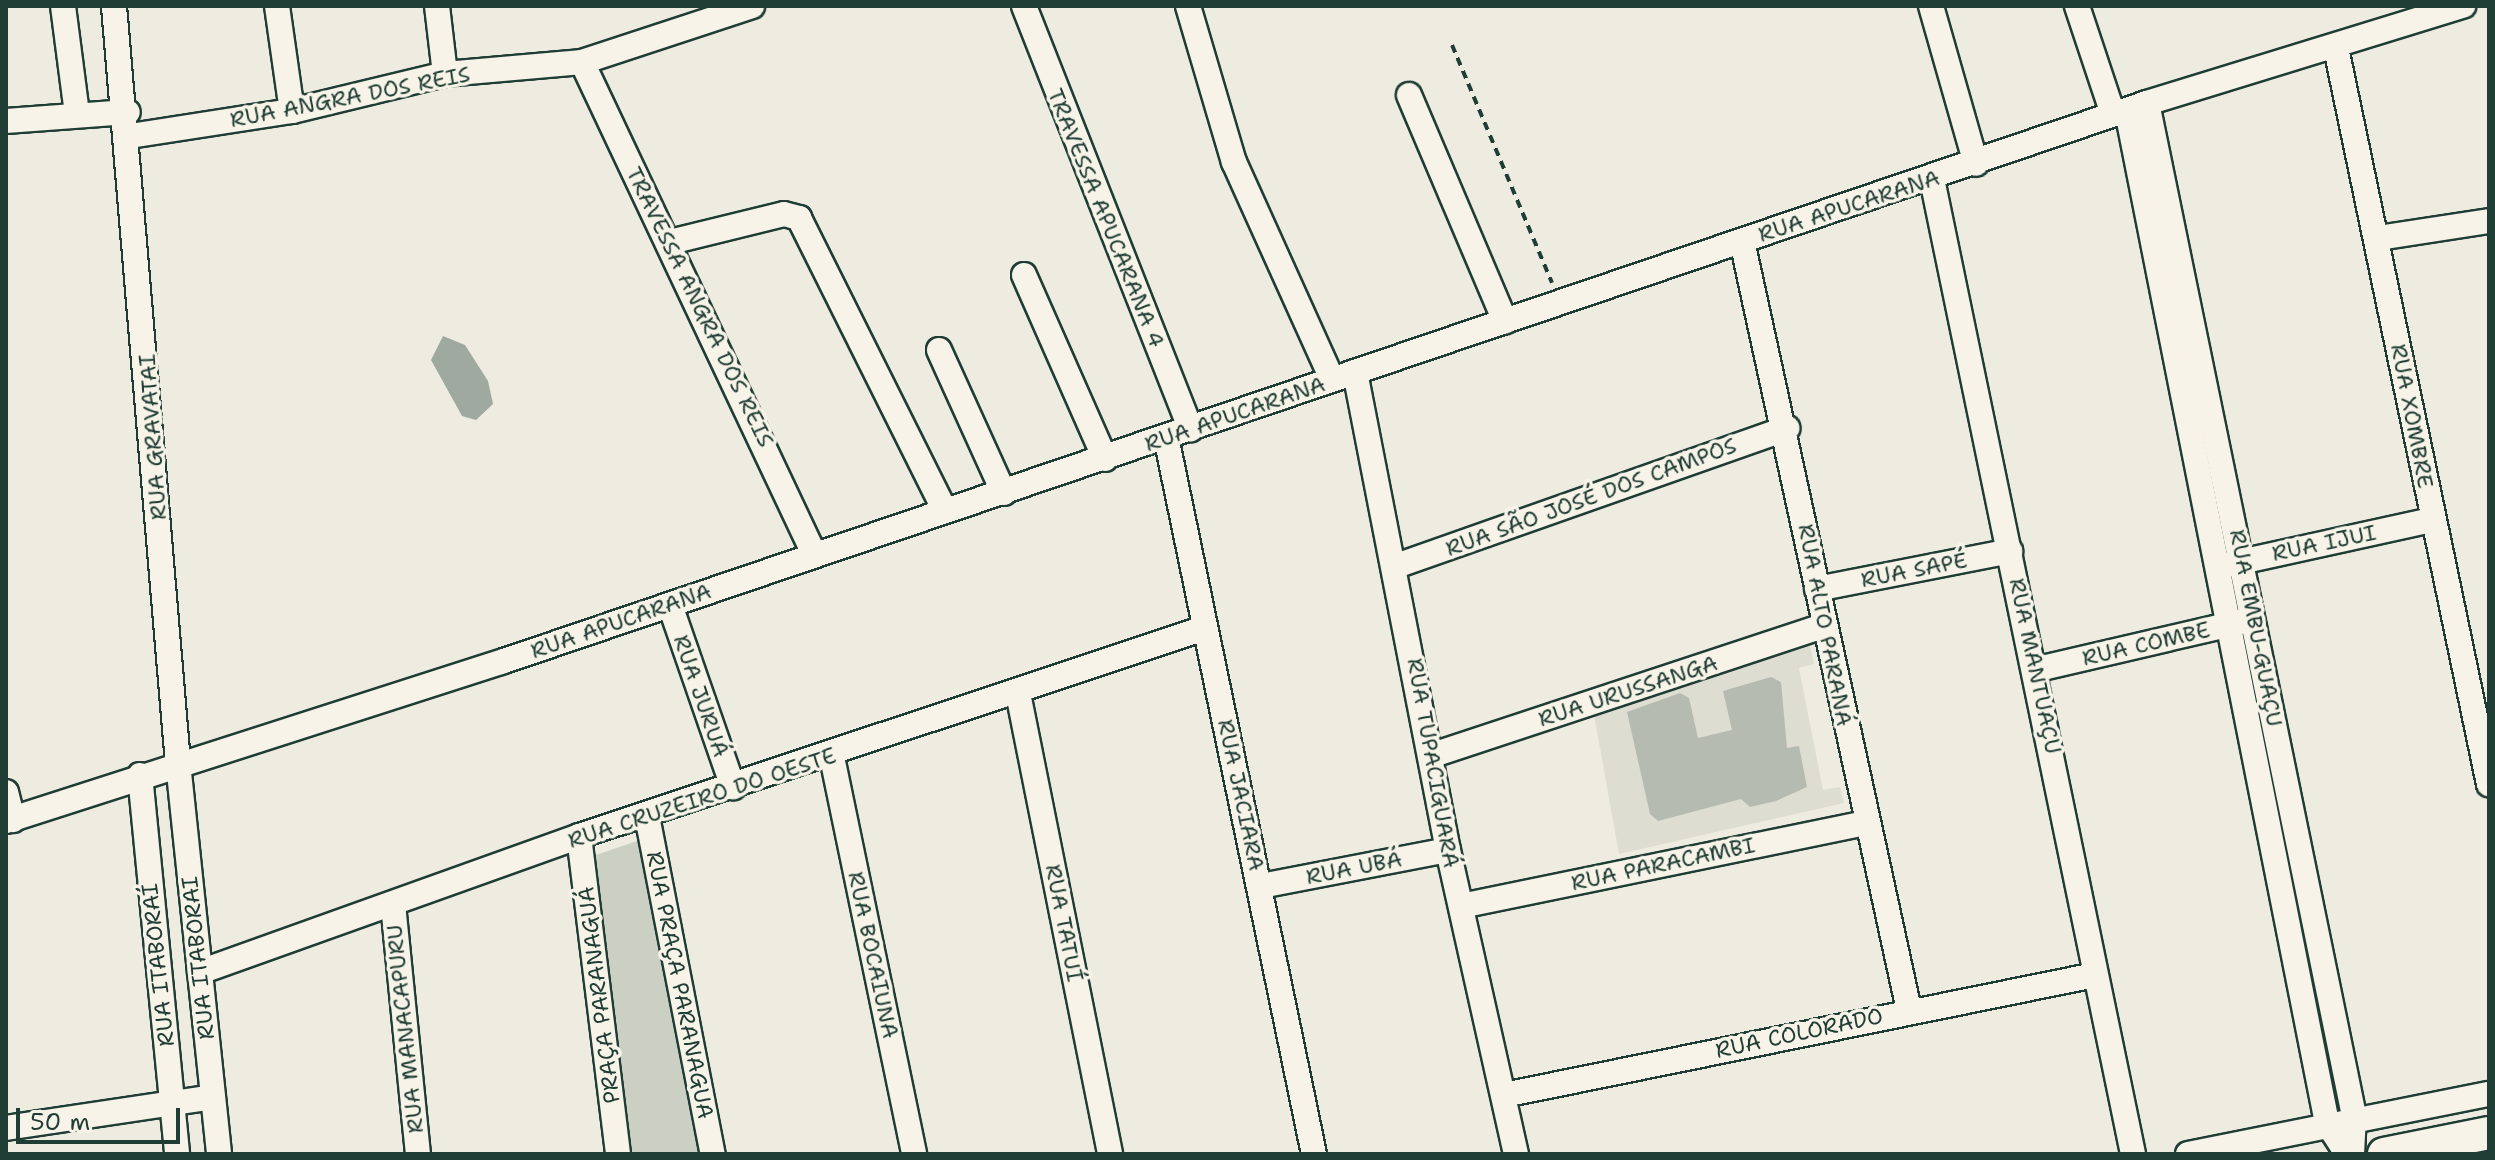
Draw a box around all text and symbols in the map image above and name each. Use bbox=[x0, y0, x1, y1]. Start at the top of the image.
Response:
street label: RUA ANGRA DOS REIS bbox=[228, 61, 472, 133]
street label: TRAVESSA APUCARANA 4 bbox=[1042, 85, 1170, 351]
street label: TRAVESSA ANGRA DOS REIS bbox=[621, 163, 779, 451]
street label: RUA APUCARANA bbox=[1755, 164, 1943, 248]
street label: RUA XOMBRE bbox=[2385, 342, 2439, 490]
street label: RUA GRAVATAI bbox=[134, 353, 172, 521]
street label: RUA APUCARANA bbox=[1141, 371, 1329, 457]
street label: RUA SÃO JOSÉ DOS CAMPOS bbox=[1442, 432, 1740, 562]
street label: RUA IJUI bbox=[2270, 519, 2378, 567]
street label: RUA ALTO PARANÁ bbox=[1792, 522, 1858, 728]
street label: RUA EMBU-GUAÇU bbox=[2224, 527, 2288, 729]
street label: RUA SAPÉ bbox=[1859, 547, 1969, 593]
street label: RUA MANTUAÇU bbox=[2003, 576, 2067, 756]
street label: RUA APUCARANA bbox=[527, 578, 715, 664]
street label: RUA COMBE bbox=[2080, 616, 2212, 672]
street label: RUA JURUÁ bbox=[668, 631, 734, 761]
street label: RUA URUSSANGA bbox=[1535, 650, 1721, 732]
street label: RUA TUPACIGUARÁ bbox=[1402, 656, 1464, 870]
street label: RUA JACIARA bbox=[1212, 717, 1270, 873]
street label: RUA CRUZEIRO DO OESTE bbox=[565, 742, 839, 854]
street label: RUA PARACAMBI bbox=[1569, 832, 1757, 896]
street label: RUA UBÁ bbox=[1304, 846, 1404, 890]
street label: RUA PRAÇA PARANAGUA bbox=[641, 849, 719, 1121]
street label: RUA TATUÍ bbox=[1040, 862, 1088, 984]
street label: RUA BOCAIUNA bbox=[842, 869, 904, 1041]
street label: RUA ITABORAI bbox=[176, 875, 220, 1041]
street label: RUA ITABORAÍ bbox=[136, 882, 180, 1048]
street label: PRAÇA PARANAGUÁ bbox=[573, 885, 625, 1105]
street label: RUA MANACAPURU bbox=[381, 923, 429, 1135]
street label: RUA COLORADO bbox=[1713, 1002, 1885, 1064]
scale bar bbox=[20, 1092, 184, 1142]
text: 50 m bbox=[30, 1106, 90, 1138]

